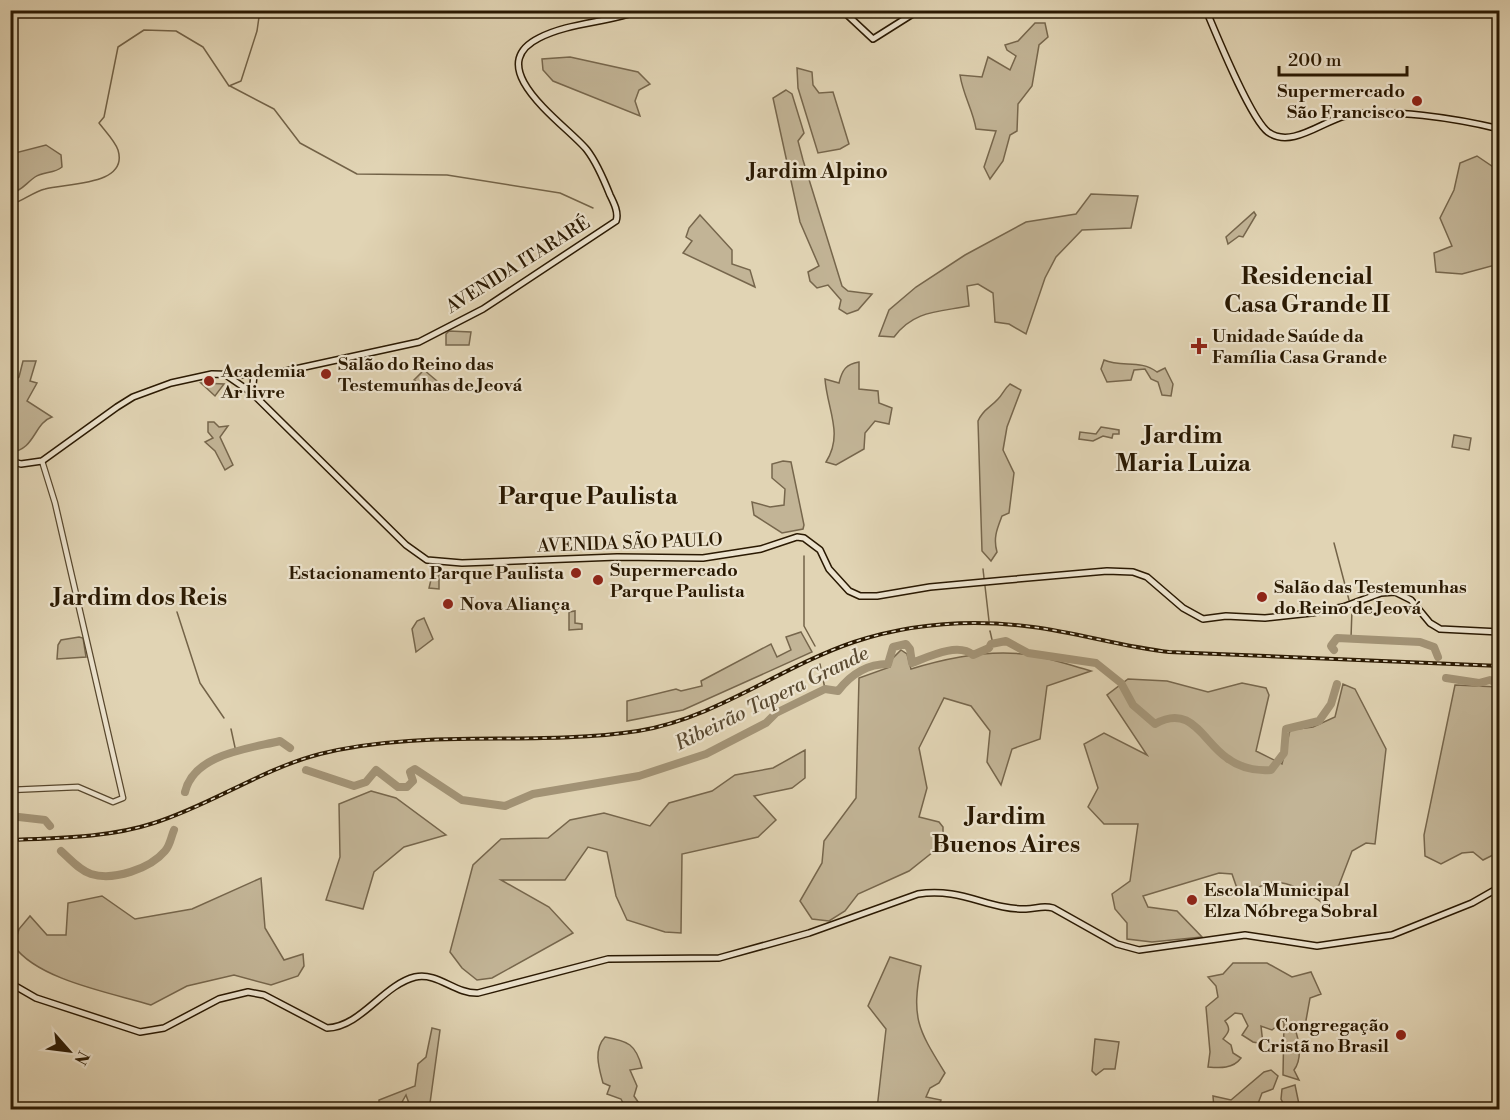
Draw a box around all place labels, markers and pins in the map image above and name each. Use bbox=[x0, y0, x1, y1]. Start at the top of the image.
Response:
place label: Supermercado São Francisco bbox=[1277, 80, 1405, 124]
marker: Supermercado São Francisco bbox=[1410, 94, 1424, 108]
place label: Unidade Saúde da Família Casa Grande bbox=[1212, 325, 1387, 369]
marker: Unidade Saúde da Família Casa Grande bbox=[1190, 337, 1208, 355]
place label: Salão do Reino das Testemunhas de Jeová bbox=[338, 353, 523, 397]
place label: Academia Ar livre bbox=[220, 360, 306, 404]
marker: Salão do Reino das Testemunhas de Jeová bbox=[319, 367, 333, 381]
marker: Academia Ar livre bbox=[202, 374, 216, 388]
place label: Supermercado Parque Paulista bbox=[610, 559, 745, 603]
place label: Estacionamento Parque Paulista bbox=[289, 562, 564, 585]
marker: Estacionamento Parque Paulista bbox=[569, 566, 583, 580]
marker: Supermercado Parque Paulista bbox=[591, 573, 605, 587]
place label: Salão das Testemunhas do Reino de Jeová bbox=[1274, 576, 1467, 620]
marker: Salão das Testemunhas do Reino de Jeová bbox=[1255, 590, 1269, 604]
place label: Nova Aliança bbox=[460, 593, 570, 616]
marker: Nova Aliança bbox=[441, 597, 455, 611]
place label: Escola Municipal Elza Nóbrega Sobral bbox=[1204, 879, 1378, 923]
marker: Escola Municipal Elza Nóbrega Sobral bbox=[1185, 893, 1199, 907]
place label: Congregação Cristã no Brasil bbox=[1257, 1014, 1389, 1058]
marker: Congregação Cristã no Brasil bbox=[1394, 1028, 1408, 1042]

